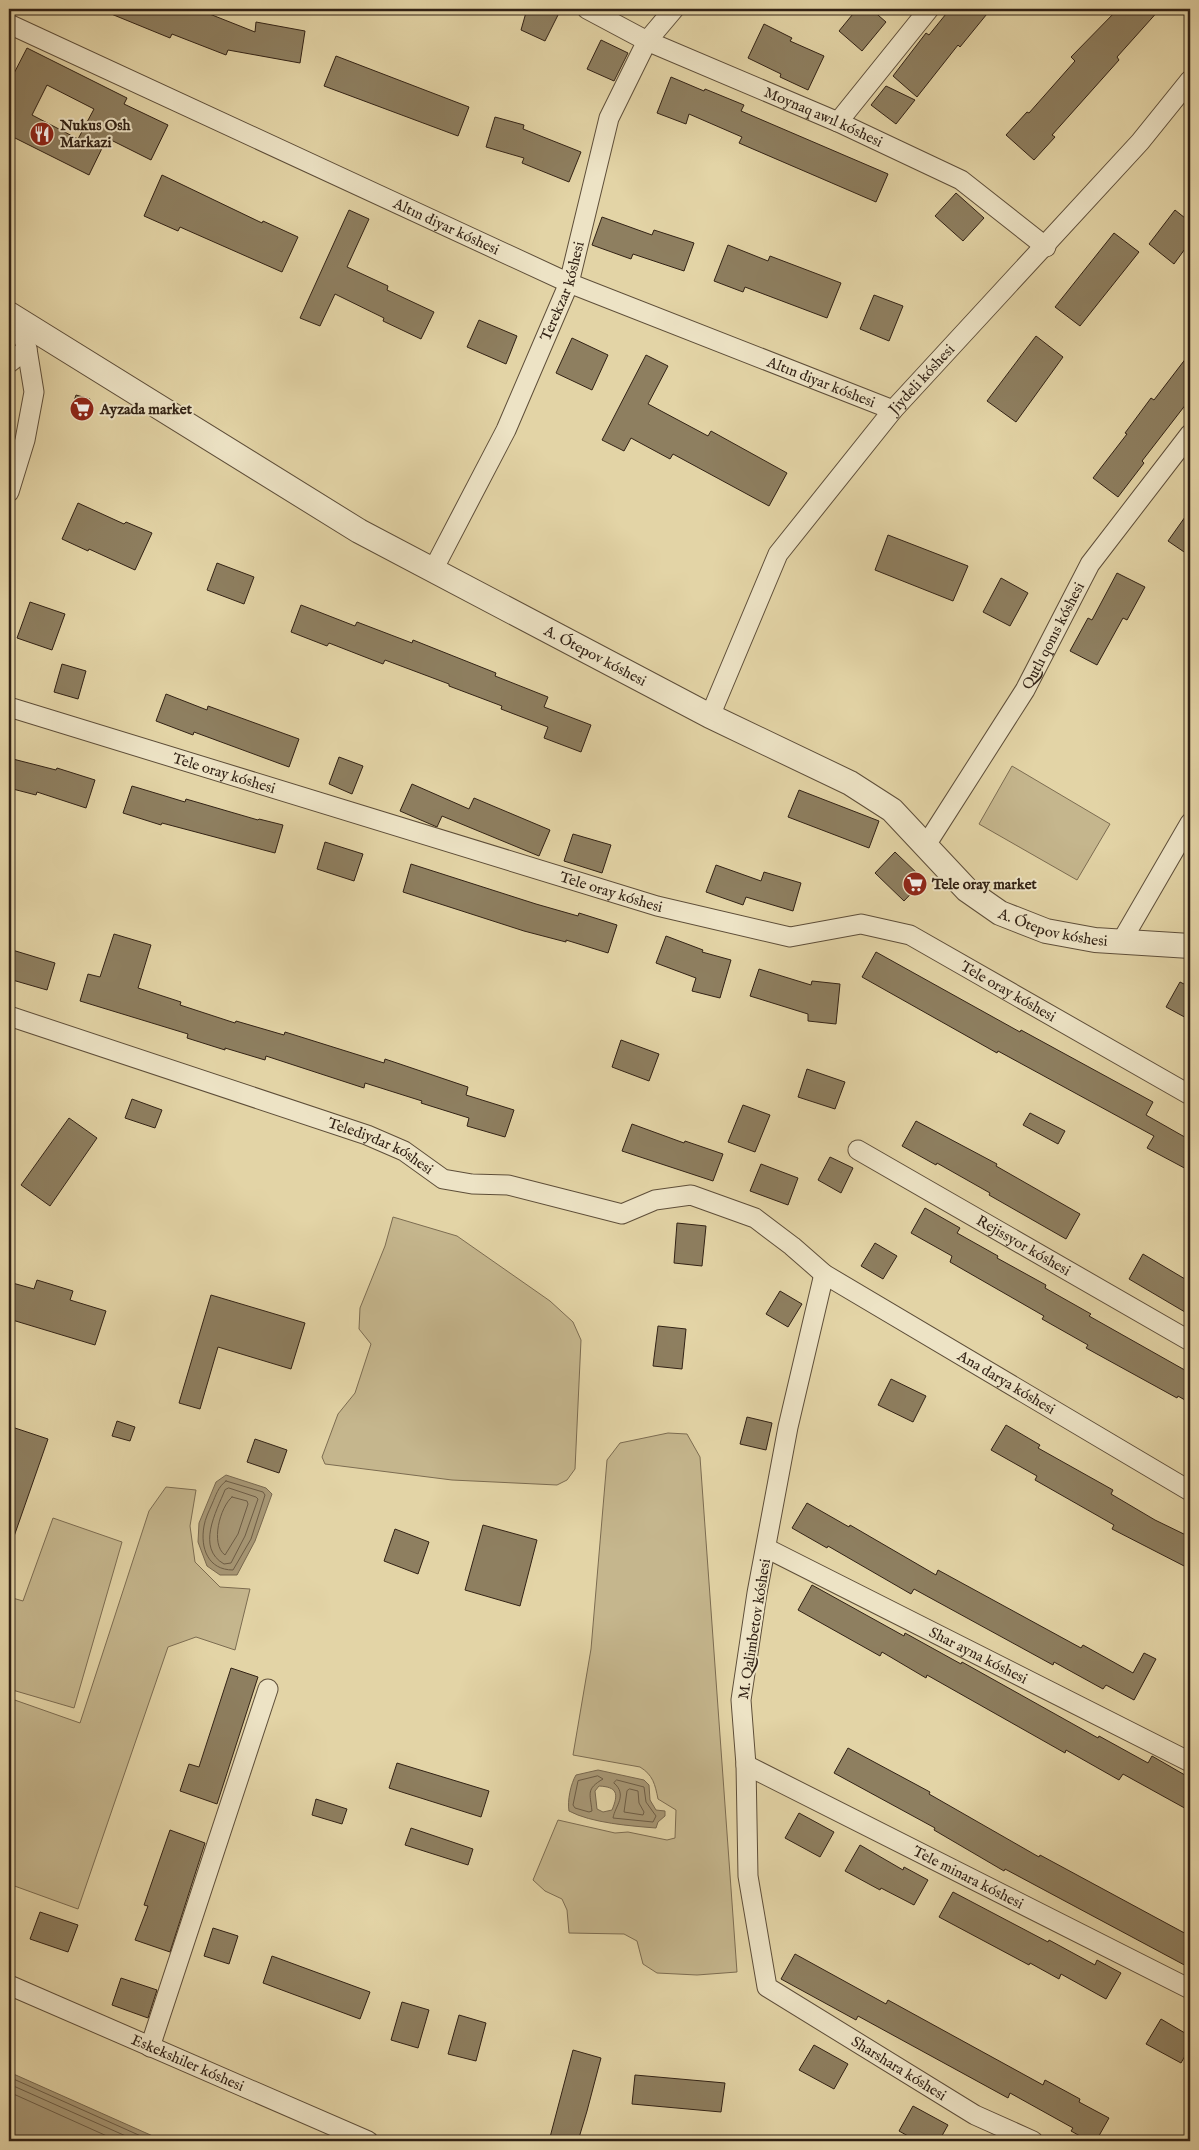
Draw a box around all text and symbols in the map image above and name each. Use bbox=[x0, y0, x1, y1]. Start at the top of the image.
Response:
street label: Moynaq awıl kóshesi bbox=[761, 83, 886, 152]
place label: Nukus Osh Markazi bbox=[59, 116, 131, 152]
restaurant icon: Nukus Osh Markazi bbox=[29, 121, 55, 147]
street label: Altın diyar kóshesi bbox=[389, 194, 502, 259]
street label: Terekzar kóshesi bbox=[536, 240, 589, 344]
street label: Jiydeli kóshesi bbox=[883, 340, 959, 420]
street label: Altın diyar kóshesi bbox=[763, 352, 878, 412]
supermarket icon: Ayzada market bbox=[69, 396, 95, 422]
place label: Ayzada market bbox=[99, 400, 193, 419]
street label: Qutlı qonıs kóshesi bbox=[1018, 579, 1089, 693]
street label: A. Ótepov kóshesi bbox=[540, 621, 649, 691]
street label: Tele oray kóshesi bbox=[170, 749, 278, 798]
street label: Tele oray kóshesi bbox=[557, 868, 664, 917]
supermarket icon: Tele oray market bbox=[902, 871, 928, 897]
place label: Tele oray market bbox=[931, 875, 1038, 894]
street label: A. Ótepov kóshesi bbox=[994, 904, 1108, 951]
street label: Tele oray kóshesi bbox=[957, 957, 1059, 1026]
street label: Telediydar kóshesi bbox=[325, 1114, 437, 1179]
street label: Rejissyor kóshesi bbox=[973, 1211, 1074, 1280]
street label: Ana darya kóshesi bbox=[953, 1346, 1059, 1419]
street label: M. Qalimbetov kóshesi bbox=[734, 1557, 775, 1701]
street label: Shar ayna kóshesi bbox=[926, 1623, 1031, 1688]
street label: Tele minara kóshesi bbox=[910, 1842, 1027, 1913]
street label: Eskekshiler kóshesi bbox=[128, 2030, 247, 2096]
street label: Sharshara kóshesi bbox=[848, 2032, 950, 2105]

